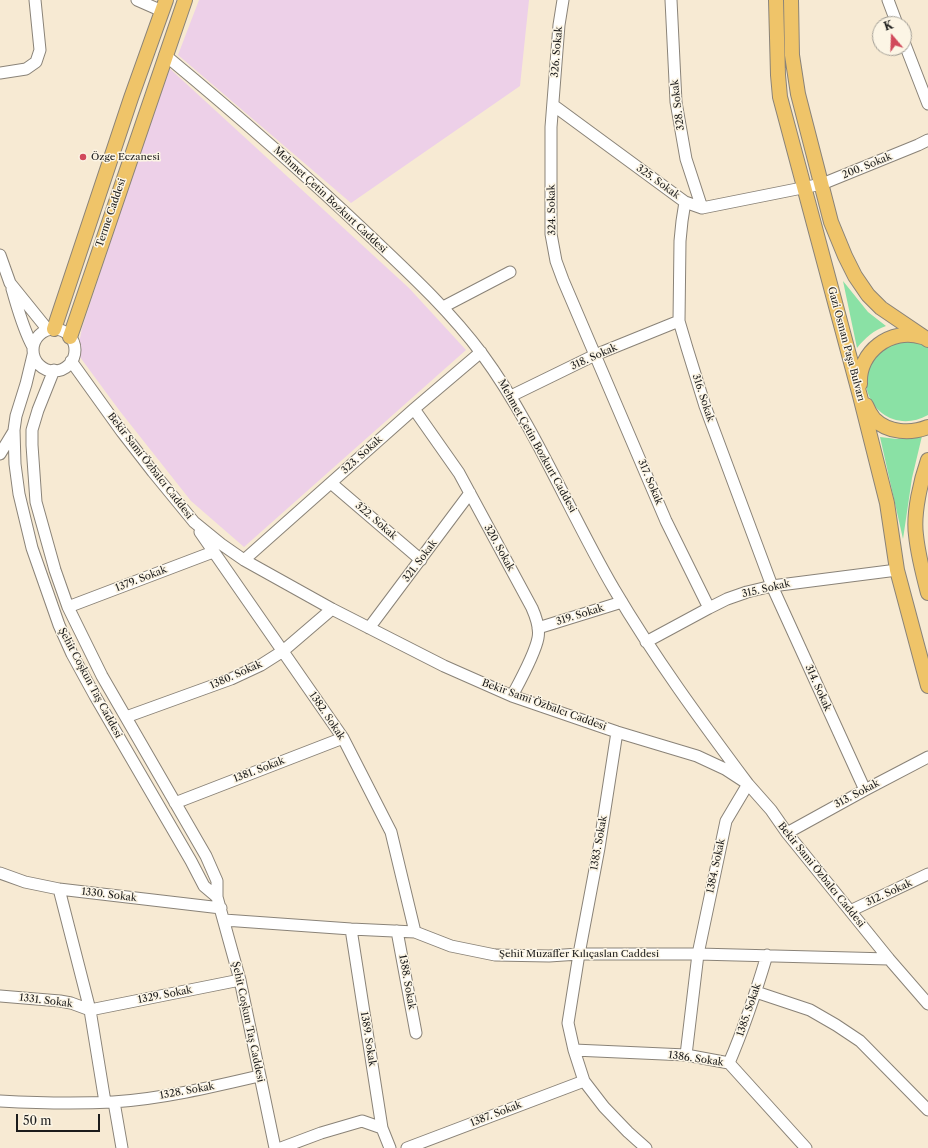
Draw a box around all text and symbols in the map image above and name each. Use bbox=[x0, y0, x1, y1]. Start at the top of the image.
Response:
north arrow bbox=[872, 16, 912, 56]
text: K bbox=[882, 18, 895, 34]
street label: 326. Sokak bbox=[549, 26, 565, 78]
street label: 328. Sokak bbox=[669, 79, 687, 131]
street label: Mehmet Çetin Bozkurt Caddesi bbox=[271, 144, 389, 256]
place label: Özge Eczanesi bbox=[91, 151, 160, 163]
street label: 200. Sokak bbox=[841, 151, 893, 181]
marker: Özge Eczanesi bbox=[78, 152, 88, 162]
street label: 325. Sokak bbox=[634, 162, 682, 202]
street label: Terme Caddesi bbox=[94, 177, 128, 249]
street label: 324. Sokak bbox=[546, 184, 558, 236]
street label: Gazi Osman Paşa Bulvarı bbox=[825, 285, 867, 403]
street label: 318. Sokak bbox=[569, 341, 619, 373]
street label: 316. Sokak bbox=[690, 373, 716, 423]
street label: Mehmet Çetin Bozkurt Caddesi bbox=[495, 377, 579, 515]
street label: Bekir Sami Özbalcı Caddesi bbox=[105, 411, 195, 521]
street label: 323. Sokak bbox=[339, 434, 385, 476]
street label: 317. Sokak bbox=[635, 458, 665, 506]
street label: 322. Sokak bbox=[353, 500, 399, 542]
street label: 320. Sokak bbox=[481, 523, 517, 573]
street label: 321. Sokak bbox=[400, 538, 440, 584]
street label: 1379. Sokak bbox=[114, 564, 168, 594]
street label: 315. Sokak bbox=[741, 578, 791, 600]
street label: 319. Sokak bbox=[555, 602, 605, 628]
street label: Şehit Coşkun Taş Caddesi bbox=[56, 626, 124, 740]
street label: 1380. Sokak bbox=[208, 658, 264, 692]
street label: 314. Sokak bbox=[802, 663, 834, 713]
street label: Bekir Sami Özbalcı Caddesi bbox=[480, 677, 608, 733]
street label: 1382. Sokak bbox=[307, 690, 347, 742]
street label: 1381. Sokak bbox=[232, 755, 286, 785]
street label: 313. Sokak bbox=[832, 777, 882, 811]
street label: 1383. Sokak bbox=[588, 815, 610, 871]
street label: Bekir Sami Özbalcı Caddesi bbox=[775, 820, 867, 930]
street label: 1384. Sokak bbox=[704, 838, 728, 894]
street label: 312. Sokak bbox=[864, 877, 914, 909]
street label: 1330. Sokak bbox=[81, 886, 137, 904]
street label: Şehit Muzaffer Kılıçaslan Caddesi bbox=[499, 948, 659, 960]
street label: 1388. Sokak bbox=[396, 954, 418, 1010]
street label: Şehit Coşkun Taş Caddesi bbox=[229, 961, 267, 1083]
street label: 1385. Sokak bbox=[734, 982, 764, 1038]
street label: 1329. Sokak bbox=[137, 984, 193, 1006]
street label: 1331. Sokak bbox=[19, 992, 73, 1010]
street label: 1389. Sokak bbox=[358, 1011, 378, 1067]
street label: 1386. Sokak bbox=[668, 1049, 724, 1069]
street label: 1328. Sokak bbox=[159, 1080, 215, 1102]
street label: 1387. Sokak bbox=[469, 1099, 523, 1129]
scale bar bbox=[18, 1106, 102, 1132]
text: 50 m bbox=[23, 1113, 52, 1128]

